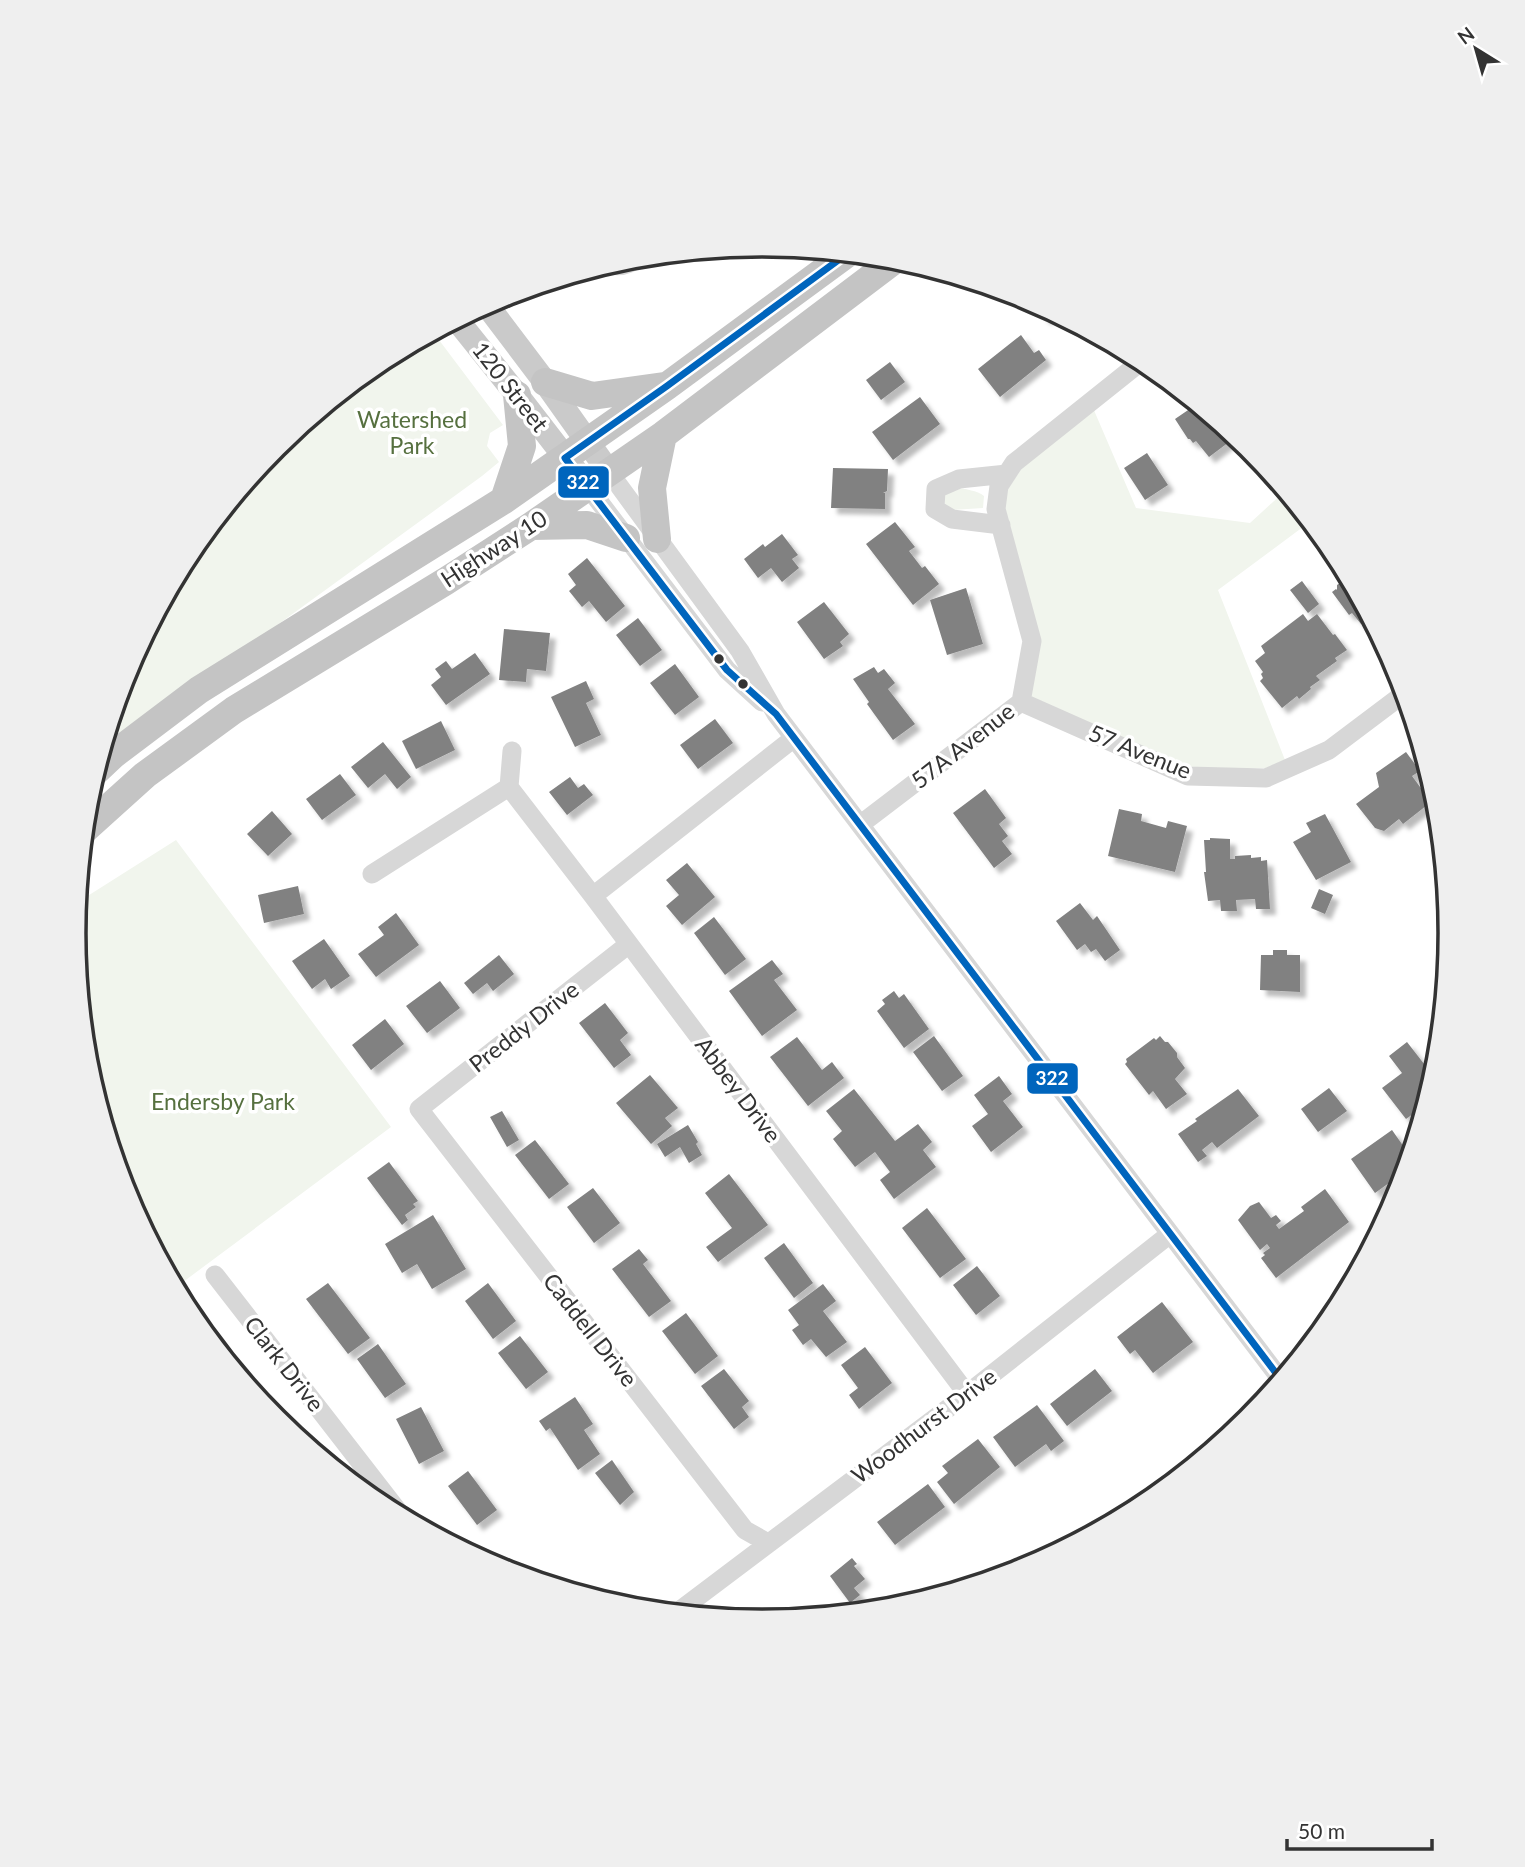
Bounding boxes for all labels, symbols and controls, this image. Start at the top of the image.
north arrow [1441,14,1511,84]
text: N [1453,21,1478,49]
street label: 120 Street [467,336,555,438]
park label: Watershed Park [357,405,467,459]
line badge: 322 [557,465,610,499]
text: 322 [566,470,600,493]
street label: Highway 10 [435,504,552,593]
unlabelled marker [712,652,726,666]
unlabelled marker [736,677,750,691]
street label: 57A Avenue [905,696,1019,794]
street label: 57 Avenue [1085,718,1196,784]
street label: Preddy Drive [463,975,584,1078]
street label: Abbey Drive [690,1031,788,1148]
line badge: 322 [1026,1062,1079,1095]
text: 322 [1035,1066,1069,1089]
park label: Endersby Park [151,1087,295,1115]
street label: Caddell Drive [538,1267,644,1392]
street label: Clark Drive [239,1310,331,1417]
street label: Woodhurst Drive [845,1362,1001,1489]
scale bar [1287,1808,1432,1852]
text: 50 m [1298,1818,1345,1843]

